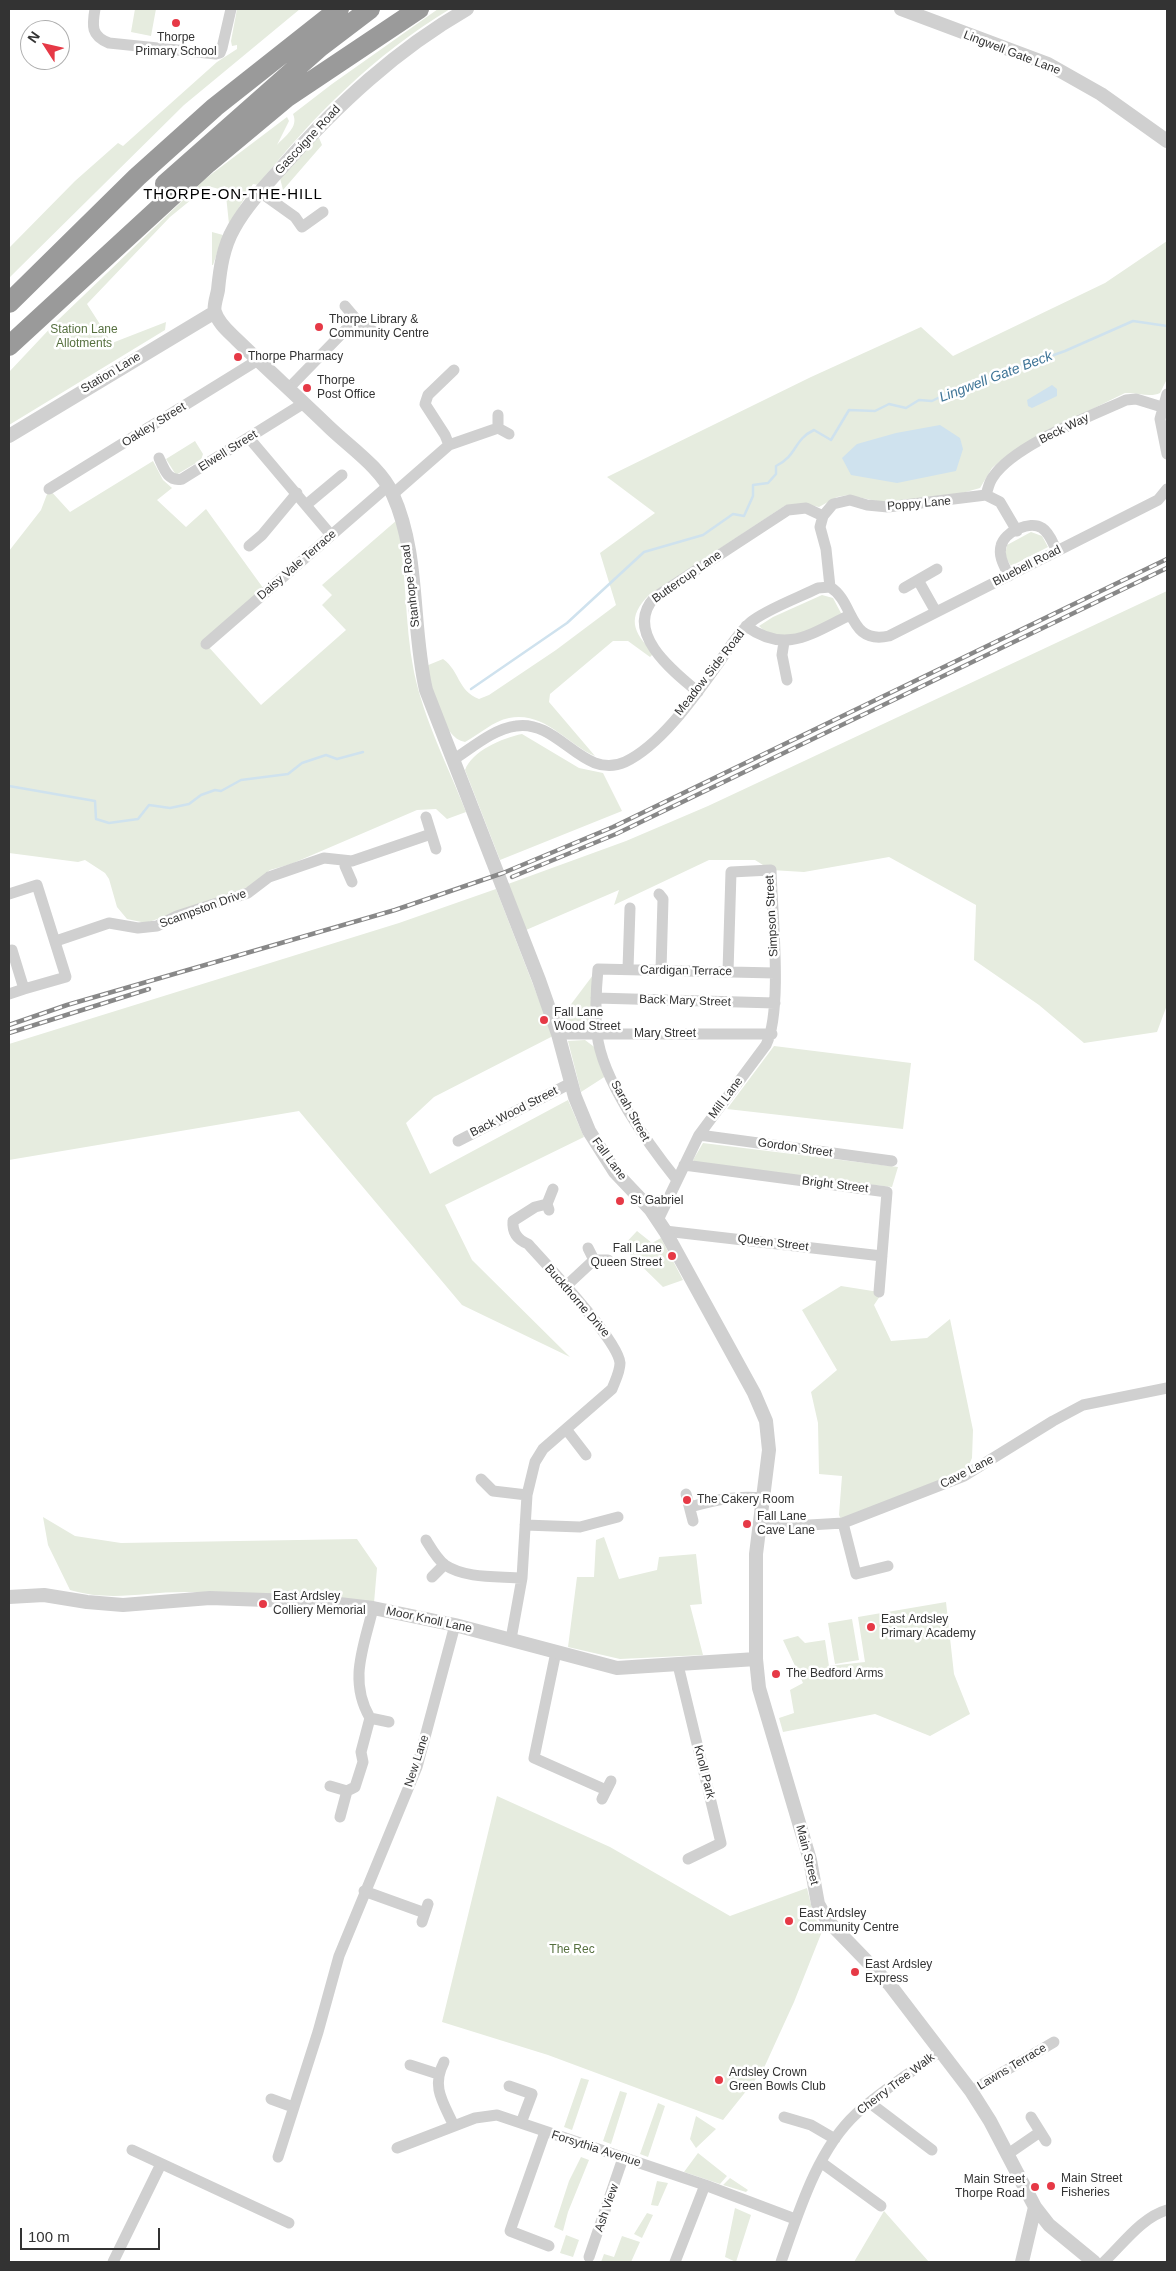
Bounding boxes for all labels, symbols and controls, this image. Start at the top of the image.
marker: Thorpe Primary School [170,17,182,29]
north arrow [20,20,70,70]
text: N [24,28,43,46]
street label: Lingwell Gate Lane [961,28,1063,78]
place label: Thorpe Primary School [135,31,217,59]
street label: Gascoigne Road [272,102,344,178]
district label: THORPE-ON-THE-HILL [141,186,325,204]
place label: Thorpe Library & Community Centre [329,313,429,341]
marker: Thorpe Library & Community Centre [313,321,325,333]
park label: Station Lane Allotments [50,323,118,351]
water label: Lingwell Gate Beck [937,348,1055,406]
street label: Station Lane [78,349,144,397]
place label: Thorpe Pharmacy [248,350,343,364]
marker: Thorpe Pharmacy [232,351,244,363]
place label: Thorpe Post Office [317,374,375,402]
marker: Thorpe Post Office [301,382,313,394]
street label: Oakley Street [119,400,189,450]
street label: Beck Way [1037,411,1091,447]
street label: Elwell Street [196,427,260,475]
street label: Poppy Lane [886,494,952,514]
street label: Daisy Vale Terrace [255,527,339,603]
street label: Bluebell Road [990,543,1064,589]
street label: Stanhope Road [399,544,423,628]
street label: Buttercup Lane [650,548,724,606]
street label: Meadow Side Road [672,627,748,719]
street label: Simpson Street [763,875,781,957]
street label: Scampston Drive [158,887,248,931]
street label: Cardigan Terrace [640,963,732,979]
street label: Back Mary Street [639,992,731,1010]
place label: Fall Lane Wood Street [554,1006,620,1034]
marker: Fall Lane Wood Street [538,1014,550,1026]
street label: Mary Street [634,1027,696,1041]
street label: Mill Lane [706,1074,746,1122]
street label: Sarah Street [607,1078,653,1144]
street label: Back Wood Street [468,1084,560,1140]
street label: Fall Lane [589,1135,629,1183]
street label: Gordon Street [757,1136,833,1160]
street label: Bright Street [801,1174,869,1196]
place label: St Gabriel [630,1194,683,1208]
marker: St Gabriel [614,1195,626,1207]
street label: Queen Street [737,1232,809,1254]
place label: Fall Lane Queen Street [591,1242,662,1270]
marker: Fall Lane Queen Street [666,1250,678,1262]
street label: Buckthorne Drive [541,1262,613,1340]
street label: Cave Lane [938,1452,996,1492]
place label: The Cakery Room [697,1493,794,1507]
marker: The Cakery Room [681,1494,693,1506]
place label: Fall Lane Cave Lane [757,1510,815,1538]
marker: Fall Lane Cave Lane [741,1518,753,1530]
place label: East Ardsley Colliery Memorial [273,1590,366,1618]
marker: East Ardsley Colliery Memorial [257,1598,269,1610]
street label: Moor Knoll Lane [385,1604,473,1636]
place label: East Ardsley Primary Academy [881,1613,976,1641]
marker: East Ardsley Primary Academy [865,1621,877,1633]
place label: The Bedford Arms [786,1667,883,1681]
marker: The Bedford Arms [770,1668,782,1680]
street label: New Lane [402,1733,432,1789]
street label: Knoll Park [690,1744,718,1800]
street label: Main Street [793,1823,821,1887]
place label: East Ardsley Community Centre [799,1907,899,1935]
marker: East Ardsley Community Centre [783,1915,795,1927]
park label: The Rec [549,1943,595,1957]
place label: East Ardsley Express [865,1958,932,1986]
marker: East Ardsley Express [849,1966,861,1978]
street label: Lawns Terrace [975,2041,1049,2093]
street label: Cherry Tree Walk [854,2050,938,2118]
place label: Ardsley Crown Green Bowls Club [729,2066,826,2094]
marker: Ardsley Crown Green Bowls Club [713,2074,725,2086]
street label: Forsythia Avenue [549,2128,643,2170]
place label: Main Street Fisheries [1061,2172,1122,2200]
place label: Main Street Thorpe Road [955,2173,1025,2201]
marker: Main Street Fisheries [1045,2180,1057,2192]
marker: Main Street Thorpe Road [1029,2181,1041,2193]
street label: Ash View [592,2182,622,2234]
scale bar [22,2218,162,2250]
text: 100 m [28,2228,70,2245]

